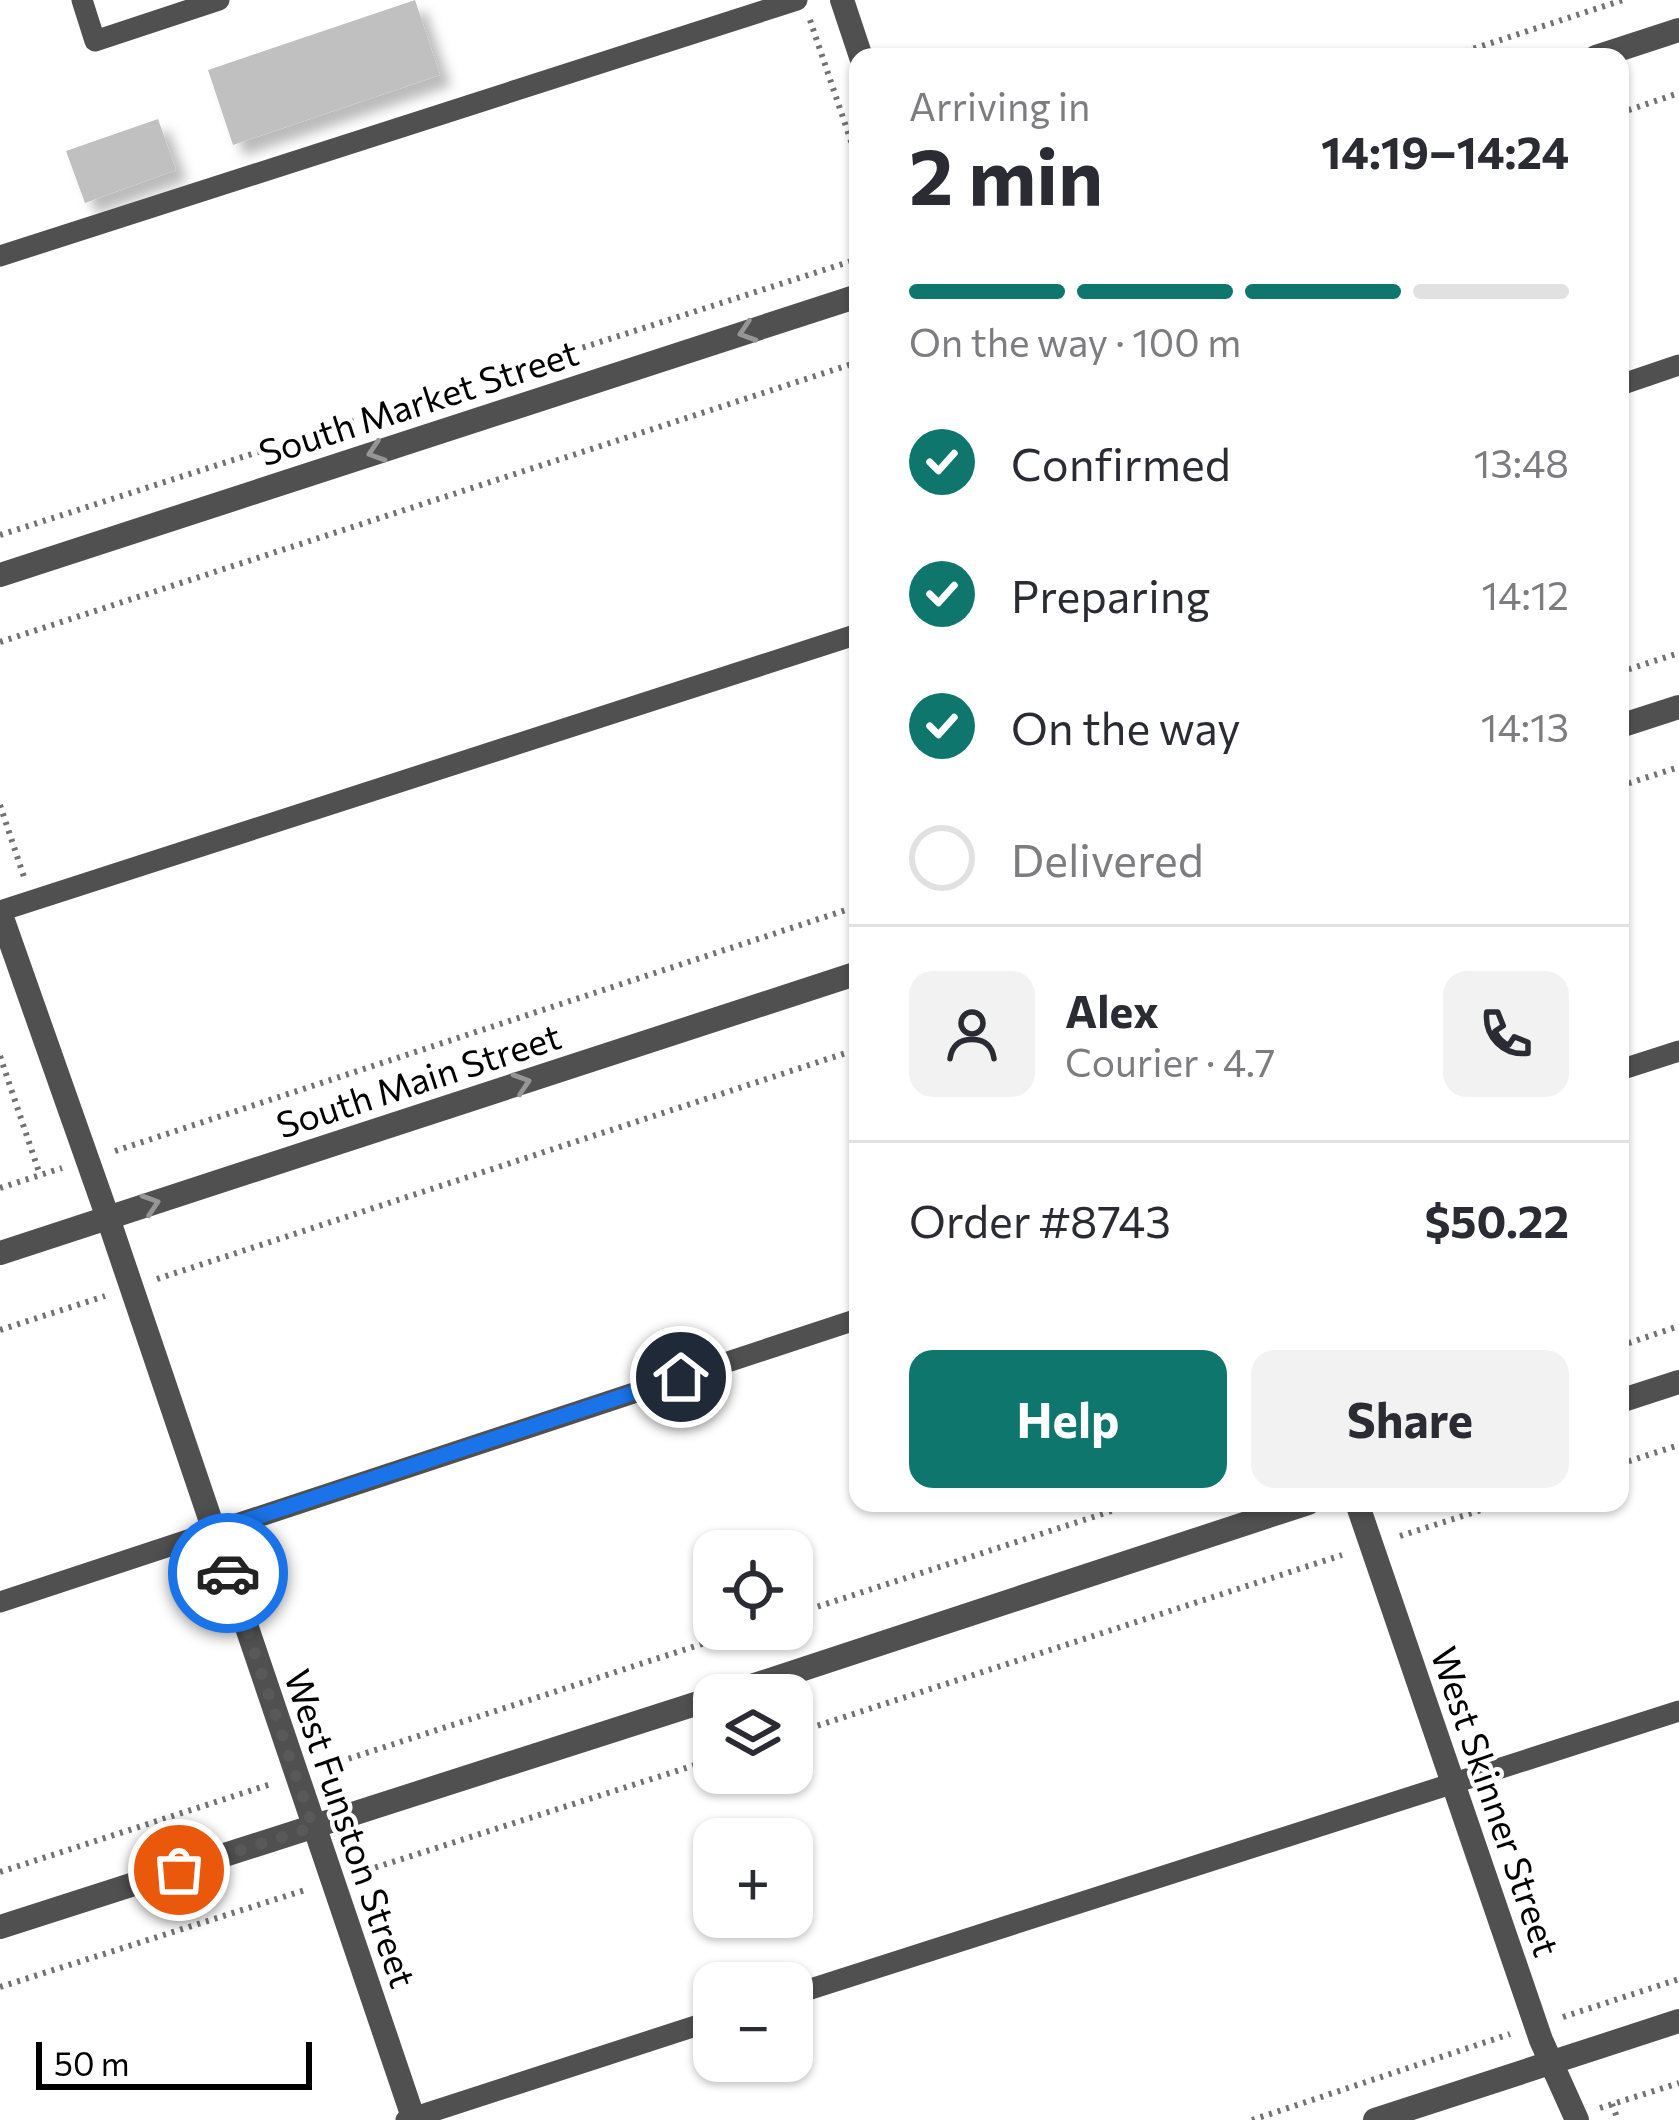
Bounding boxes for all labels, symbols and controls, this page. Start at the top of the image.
text: Arriving in [909,81,1090,129]
text: 14:19–14:24 [1321,123,1569,178]
text: 2 min [909,126,1103,221]
text: On the way · 100 m [909,317,1241,365]
one-way arrow [737,318,758,343]
street label: South Market Street [253,329,583,473]
icon: check [909,429,975,495]
text: Confirmed [1011,435,1231,490]
one-way arrow [366,438,387,463]
text: 13:48 [1474,438,1569,486]
icon: check [909,561,975,627]
text: Preparing [1011,567,1210,622]
text: 14:12 [1481,570,1569,618]
icon: check [909,693,975,759]
text: On the way [1011,699,1241,754]
text: 14:13 [1481,702,1569,750]
text: Delivered [1011,831,1204,886]
button: person [909,971,1035,1097]
button: phone [1443,971,1569,1097]
text: Alex [1065,982,1159,1037]
street label: South Main Street [270,1012,566,1146]
text: Courier · 4.7 [1065,1037,1275,1085]
one-way arrow [511,1072,532,1097]
text: Order #8743 [909,1192,1171,1247]
text: $50.22 [1425,1192,1569,1247]
one-way arrow [140,1193,161,1218]
pin [630,1326,732,1428]
icon: home [648,1344,714,1410]
button: Help [909,1350,1227,1488]
button: Share [1251,1350,1569,1488]
courier [168,1513,288,1633]
map controls [693,1530,813,2082]
button: locate [693,1530,813,1650]
icon: car [195,1540,261,1606]
street label: West Skinner Street [1423,1641,1571,1961]
street label: West Funston Street [277,1663,427,1993]
button: layers [693,1674,813,1794]
button: + [693,1818,813,1938]
pin [128,1819,230,1921]
icon: bag [146,1837,212,1903]
button: − [693,1962,813,2082]
scale bar [36,2036,312,2089]
text: 50 m [54,2042,130,2083]

